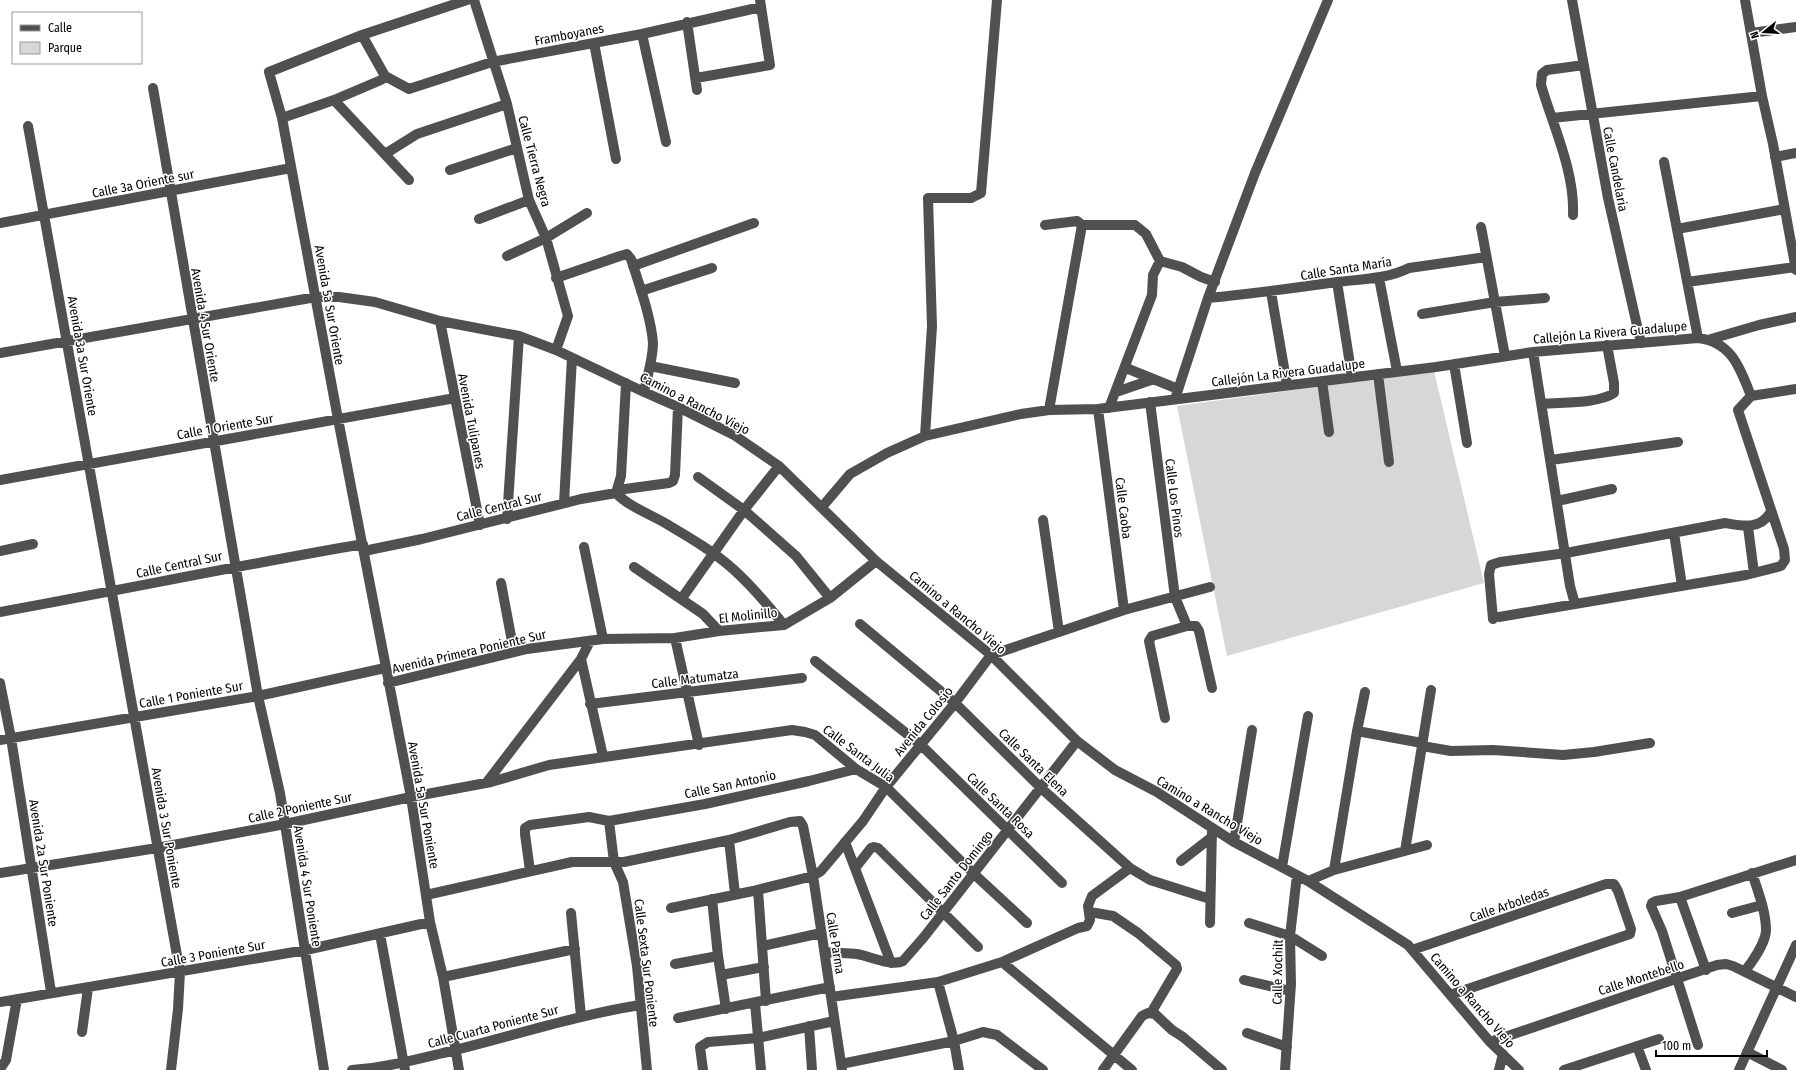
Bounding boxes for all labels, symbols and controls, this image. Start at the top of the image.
legend [12,12,142,64]
north arrow [1744,12,1784,52]
street label: Framboyanes [533,20,605,49]
text: Calle [48,21,72,35]
text: N [1748,30,1762,40]
text: Parque [48,41,82,55]
street label: Calle Tierra Negra [515,114,554,208]
street label: Calle Candelaria [1600,125,1631,213]
street label: Calle 3a Oriente sur [91,166,196,201]
street label: Avenida 5a Sur Oriente [312,244,347,366]
street label: Calle Santa María [1299,254,1393,283]
street label: Avenida 4 Sur Oriente [188,267,223,383]
street label: Avenida 3a Sur Oriente [65,295,100,417]
street label: Callejón La Rivera Guadalupe [1532,318,1688,347]
street label: Callejón La Rivera Guadalupe [1210,356,1366,389]
street label: Camino a Rancho Viejo [637,369,752,438]
street label: Avenida Tulipanes [455,372,488,470]
street label: Calle 1 Oriente Sur [176,411,275,442]
street label: Calle Los Pinos [1162,458,1187,539]
street label: Calle Caoba [1112,476,1135,540]
street label: Calle Central Sur [455,489,544,524]
street label: Calle Central Sur [135,548,224,581]
street label: Camino a Rancho Viejo [906,568,1009,657]
street label: El Molinillo [718,605,778,626]
street label: Avenida Primera Poniente Sur [391,626,548,677]
street label: Calle Matumatza [651,666,739,691]
street label: Calle 1 Poniente Sur [138,678,245,711]
street label: Avenida Colosio [891,684,956,759]
street label: Calle Santa Julia [820,722,897,785]
street label: Calle Santa Elena [996,725,1072,799]
street label: Avenida 5a Sur Poniente [405,740,442,870]
street label: Avenida 3 Sur Poniente [148,767,185,890]
street label: Calle San Antonio [683,767,777,802]
street label: Calle Santa Rosa [964,769,1037,841]
street label: Camino a Rancho Viejo [1154,773,1266,848]
street label: Calle 2 Poniente Sur [247,789,354,826]
street label: Avenida 2a Sur Poniente [26,798,61,928]
street label: Avenida 4 Sur Poniente [290,824,325,948]
street label: Calle Santo Domingo [917,827,996,923]
street label: Calle Arboledas [1468,884,1551,925]
street label: Calle Sexta Sur Poniente [631,898,662,1028]
street label: Calle Parma [823,911,848,975]
street label: Calle 3 Poniente Sur [160,937,267,970]
street label: Calle Xochilt [1269,938,1286,1005]
street label: Camino a Rancho Viejo [1427,950,1518,1051]
street label: Calle Montebello [1596,956,1686,998]
street label: Calle Cuarta Poniente Sur [426,1002,561,1051]
scale bar [1656,1032,1767,1058]
text: 100 m [1662,1039,1691,1053]

